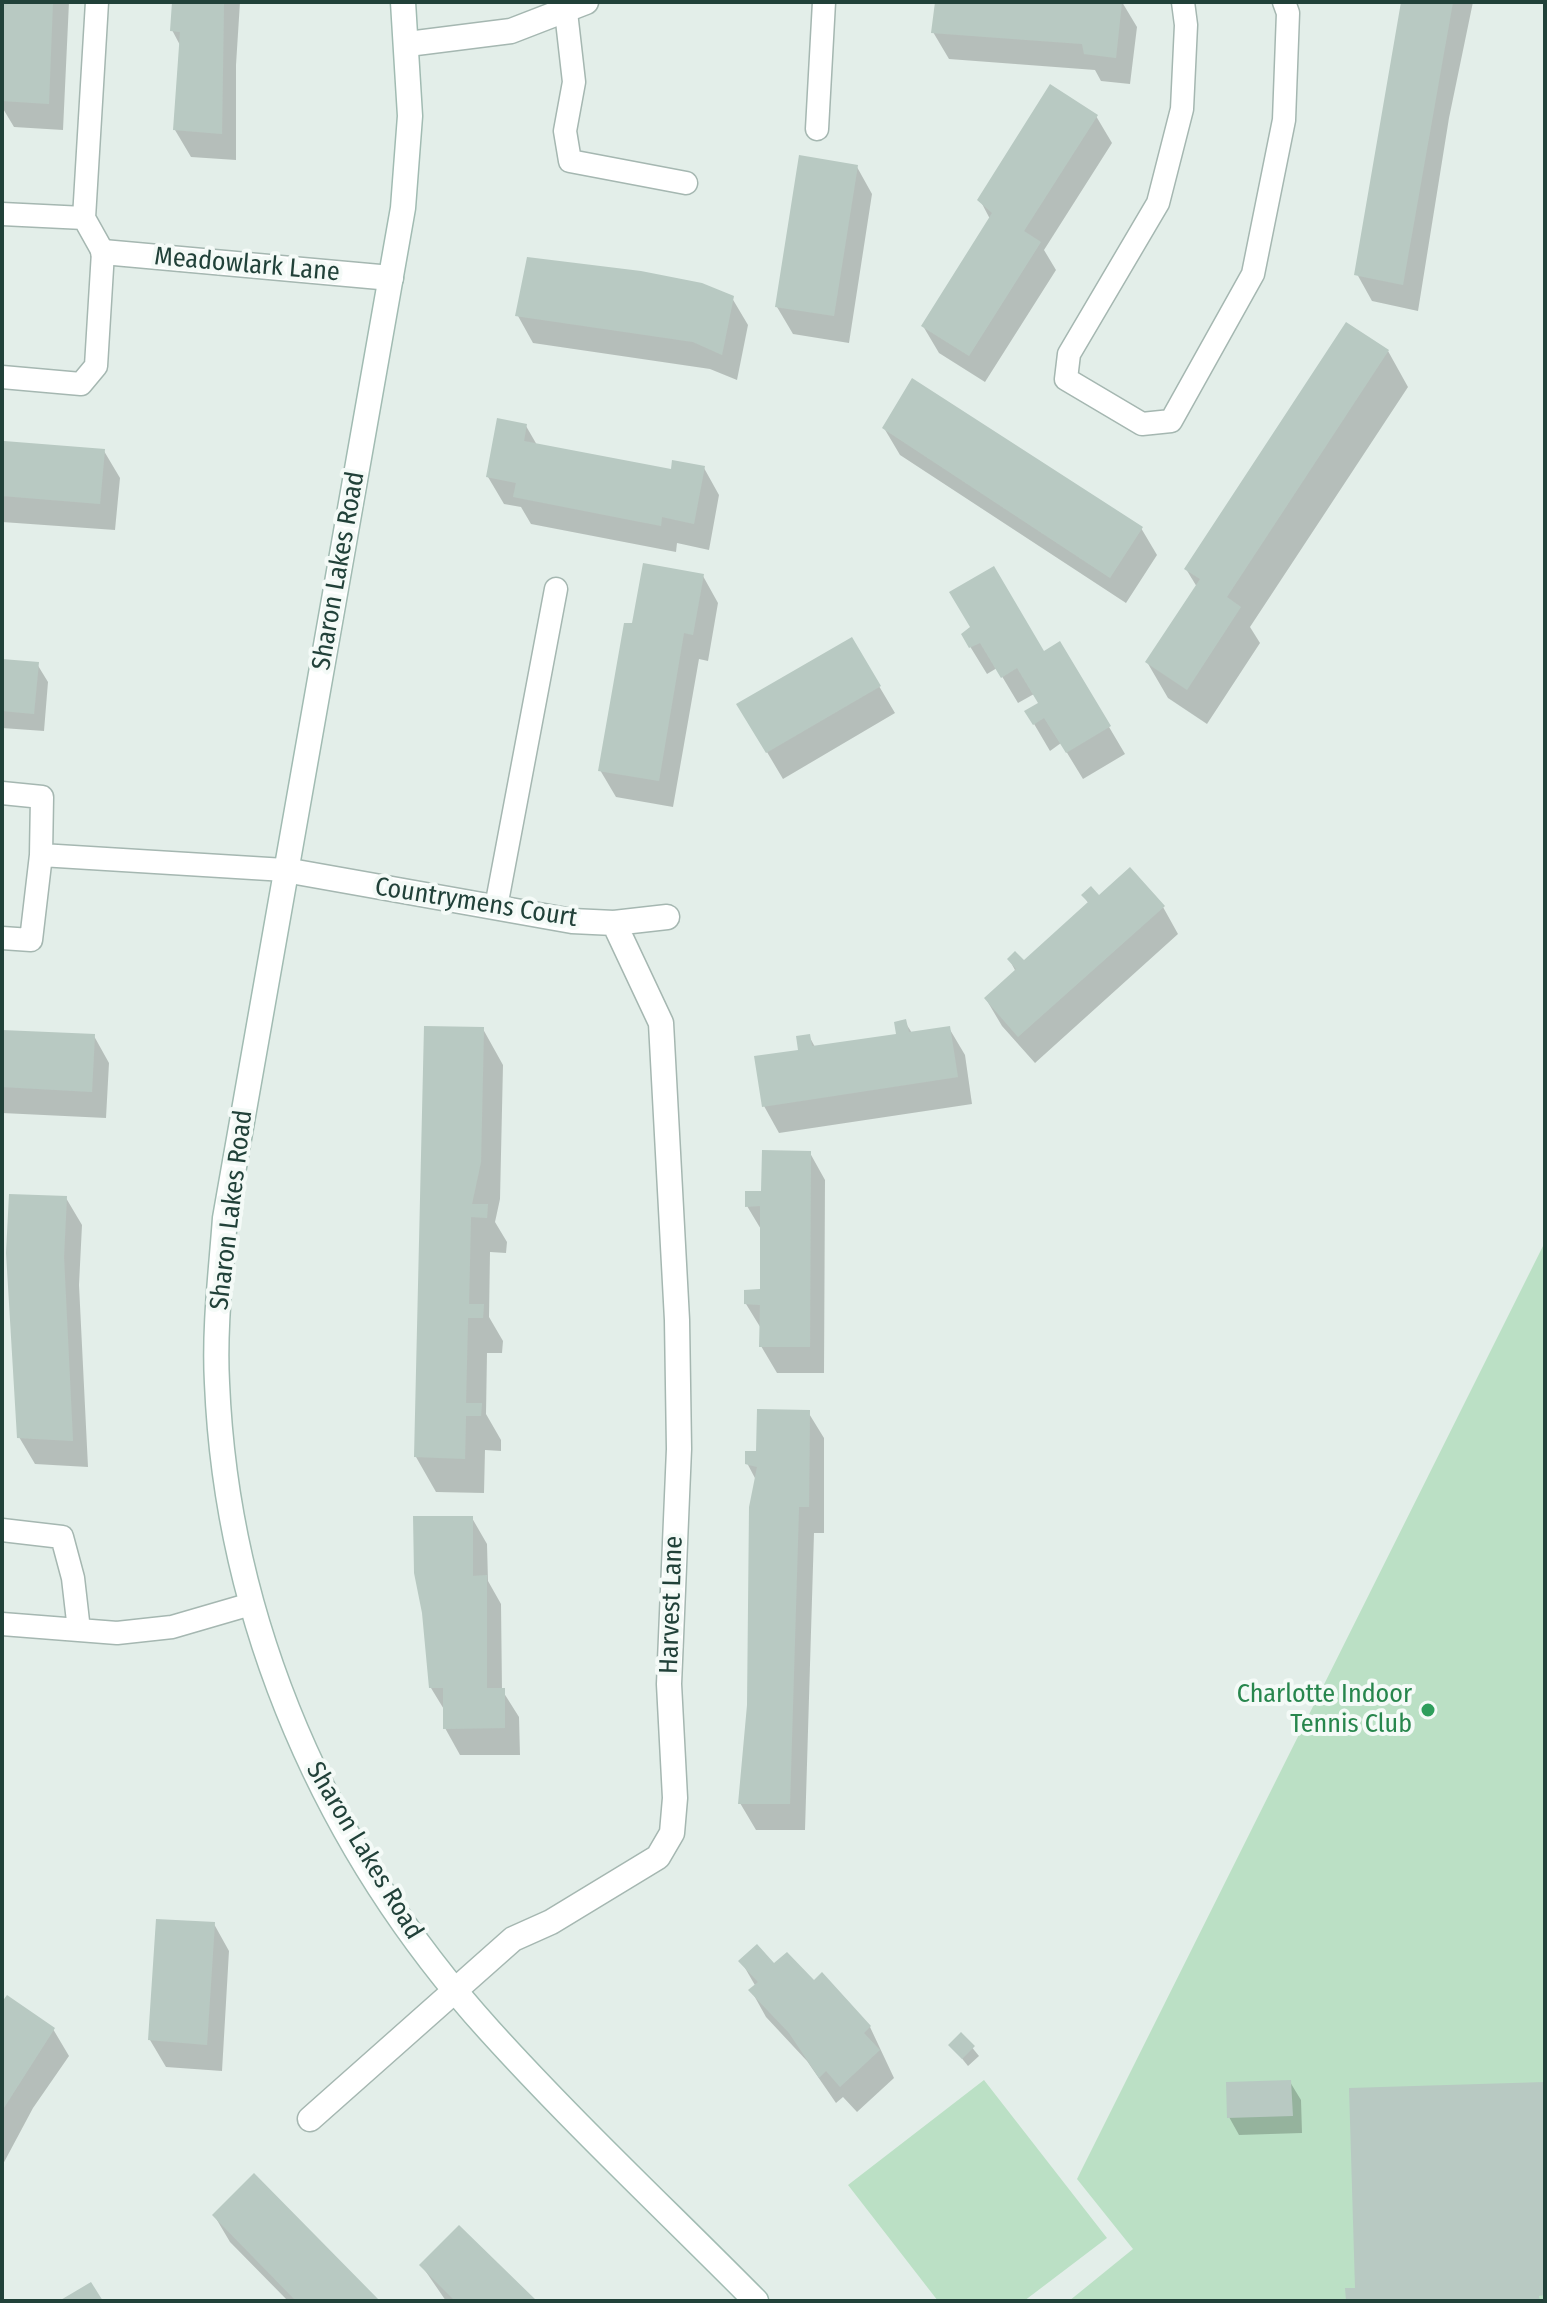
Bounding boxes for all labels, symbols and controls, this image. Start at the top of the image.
street label: Meadowlark Lane [153,241,341,289]
street label: Sharon Lakes Road [306,469,372,673]
street label: Countrymens Court [373,872,579,934]
street label: Sharon Lakes Road [204,1108,260,1312]
street label: Harvest Lane [654,1535,690,1675]
place label: Charlotte Indoor Tennis Club [1237,1679,1412,1740]
marker: Charlotte Indoor Tennis Club [1419,1701,1437,1719]
street label: Sharon Lakes Road [299,1757,429,1945]

